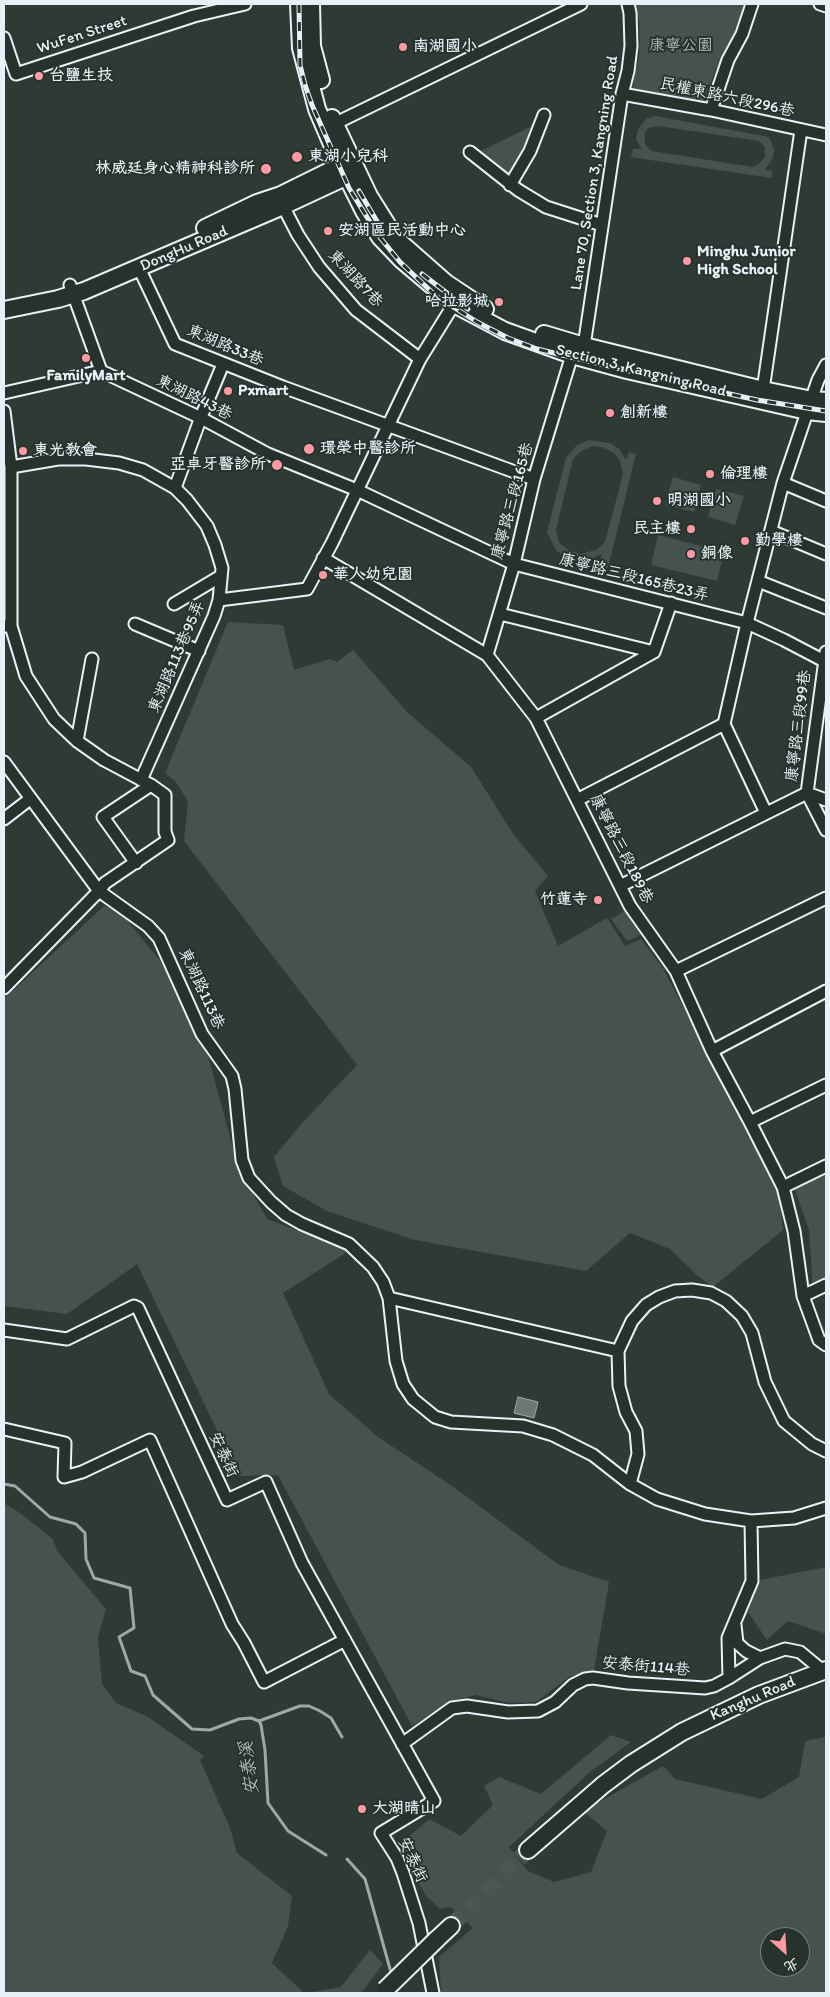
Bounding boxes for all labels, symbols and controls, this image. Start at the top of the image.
street label: WuFen Street [35,11,129,59]
park label: 康寧公園 [649,36,713,56]
place label: 南湖國小 [413,37,477,57]
marker: 南湖國小 [397,41,409,53]
street label: Lane 70, Section 3, Kangning Road [567,54,623,292]
place label: 台鹽生技 [49,66,113,86]
marker: 台鹽生技 [33,70,45,82]
street label: 民權東路六段296巷 [658,74,796,122]
place label: 東湖小兒科 [308,147,388,167]
marker: 東湖小兒科 [290,150,304,164]
place label: 林威廷身心精神科診所 [95,159,255,179]
marker: 林威廷身心精神科診所 [259,162,273,176]
place label: 安湖區民活動中心 [338,221,466,241]
street label: DongHu Road [137,222,231,276]
marker: 安湖區民活動中心 [322,225,334,237]
place label: Minghu Junior High School [697,242,796,280]
street label: 東湖路7巷 [323,246,387,312]
marker: Minghu Junior High School [681,255,693,267]
place label: 哈拉影城 [425,292,489,312]
marker: 哈拉影城 [493,296,505,308]
street label: 東湖路33巷 [184,321,266,371]
street label: Section 3, Kangning Road [554,340,728,402]
marker: FamilyMart [80,352,92,364]
place label: FamilyMart [46,366,126,386]
street label: 東湖路43巷 [153,371,235,425]
place label: Pxmart [238,381,289,401]
marker: Pxmart [222,385,234,397]
place label: 創新樓 [620,403,668,423]
marker: 創新樓 [604,407,616,419]
place label: 璟榮中醫診所 [320,439,416,459]
street label: 康寧路三段165巷 [488,440,538,562]
place label: 東光教會 [33,441,97,461]
marker: 璟榮中醫診所 [302,442,316,456]
marker: 東光教會 [17,445,29,457]
place label: 亞卓牙醫診所 [170,455,266,475]
marker: 亞卓牙醫診所 [270,458,284,472]
place label: 倫理樓 [720,464,768,484]
marker: 倫理樓 [704,468,716,480]
place label: 明湖國小 [667,491,731,511]
marker: 明湖國小 [651,495,663,507]
place label: 民主樓 [633,519,681,539]
marker: 民主樓 [685,523,697,535]
place label: 勤學樓 [755,531,803,551]
marker: 勤學樓 [739,535,751,547]
place label: 銅像 [701,544,733,564]
marker: 銅像 [685,548,697,560]
street label: 康寧路三段165巷23弄 [557,550,711,606]
place label: 華人幼兒園 [333,565,413,585]
marker: 華人幼兒園 [317,569,329,581]
street label: 東湖路113巷95弄 [145,598,209,716]
street label: 康寧路三段99巷 [783,669,815,783]
street label: 康寧路三段189巷 [585,791,657,907]
place label: 竹蓮寺 [540,890,588,910]
marker: 竹蓮寺 [592,894,604,906]
street label: 東湖路113巷 [174,945,228,1033]
street label: 安泰街 [204,1429,242,1481]
street label: 安泰街114巷 [601,1654,691,1680]
street label: Kanghu Road [707,1672,799,1726]
water label: 安泰溪 [236,1740,264,1796]
place label: 大湖晴山 [372,1799,436,1819]
marker: 大湖晴山 [356,1803,368,1815]
street label: 安泰街 [393,1834,431,1886]
north arrow [760,1927,810,1977]
text: 北 [781,1954,801,1976]

